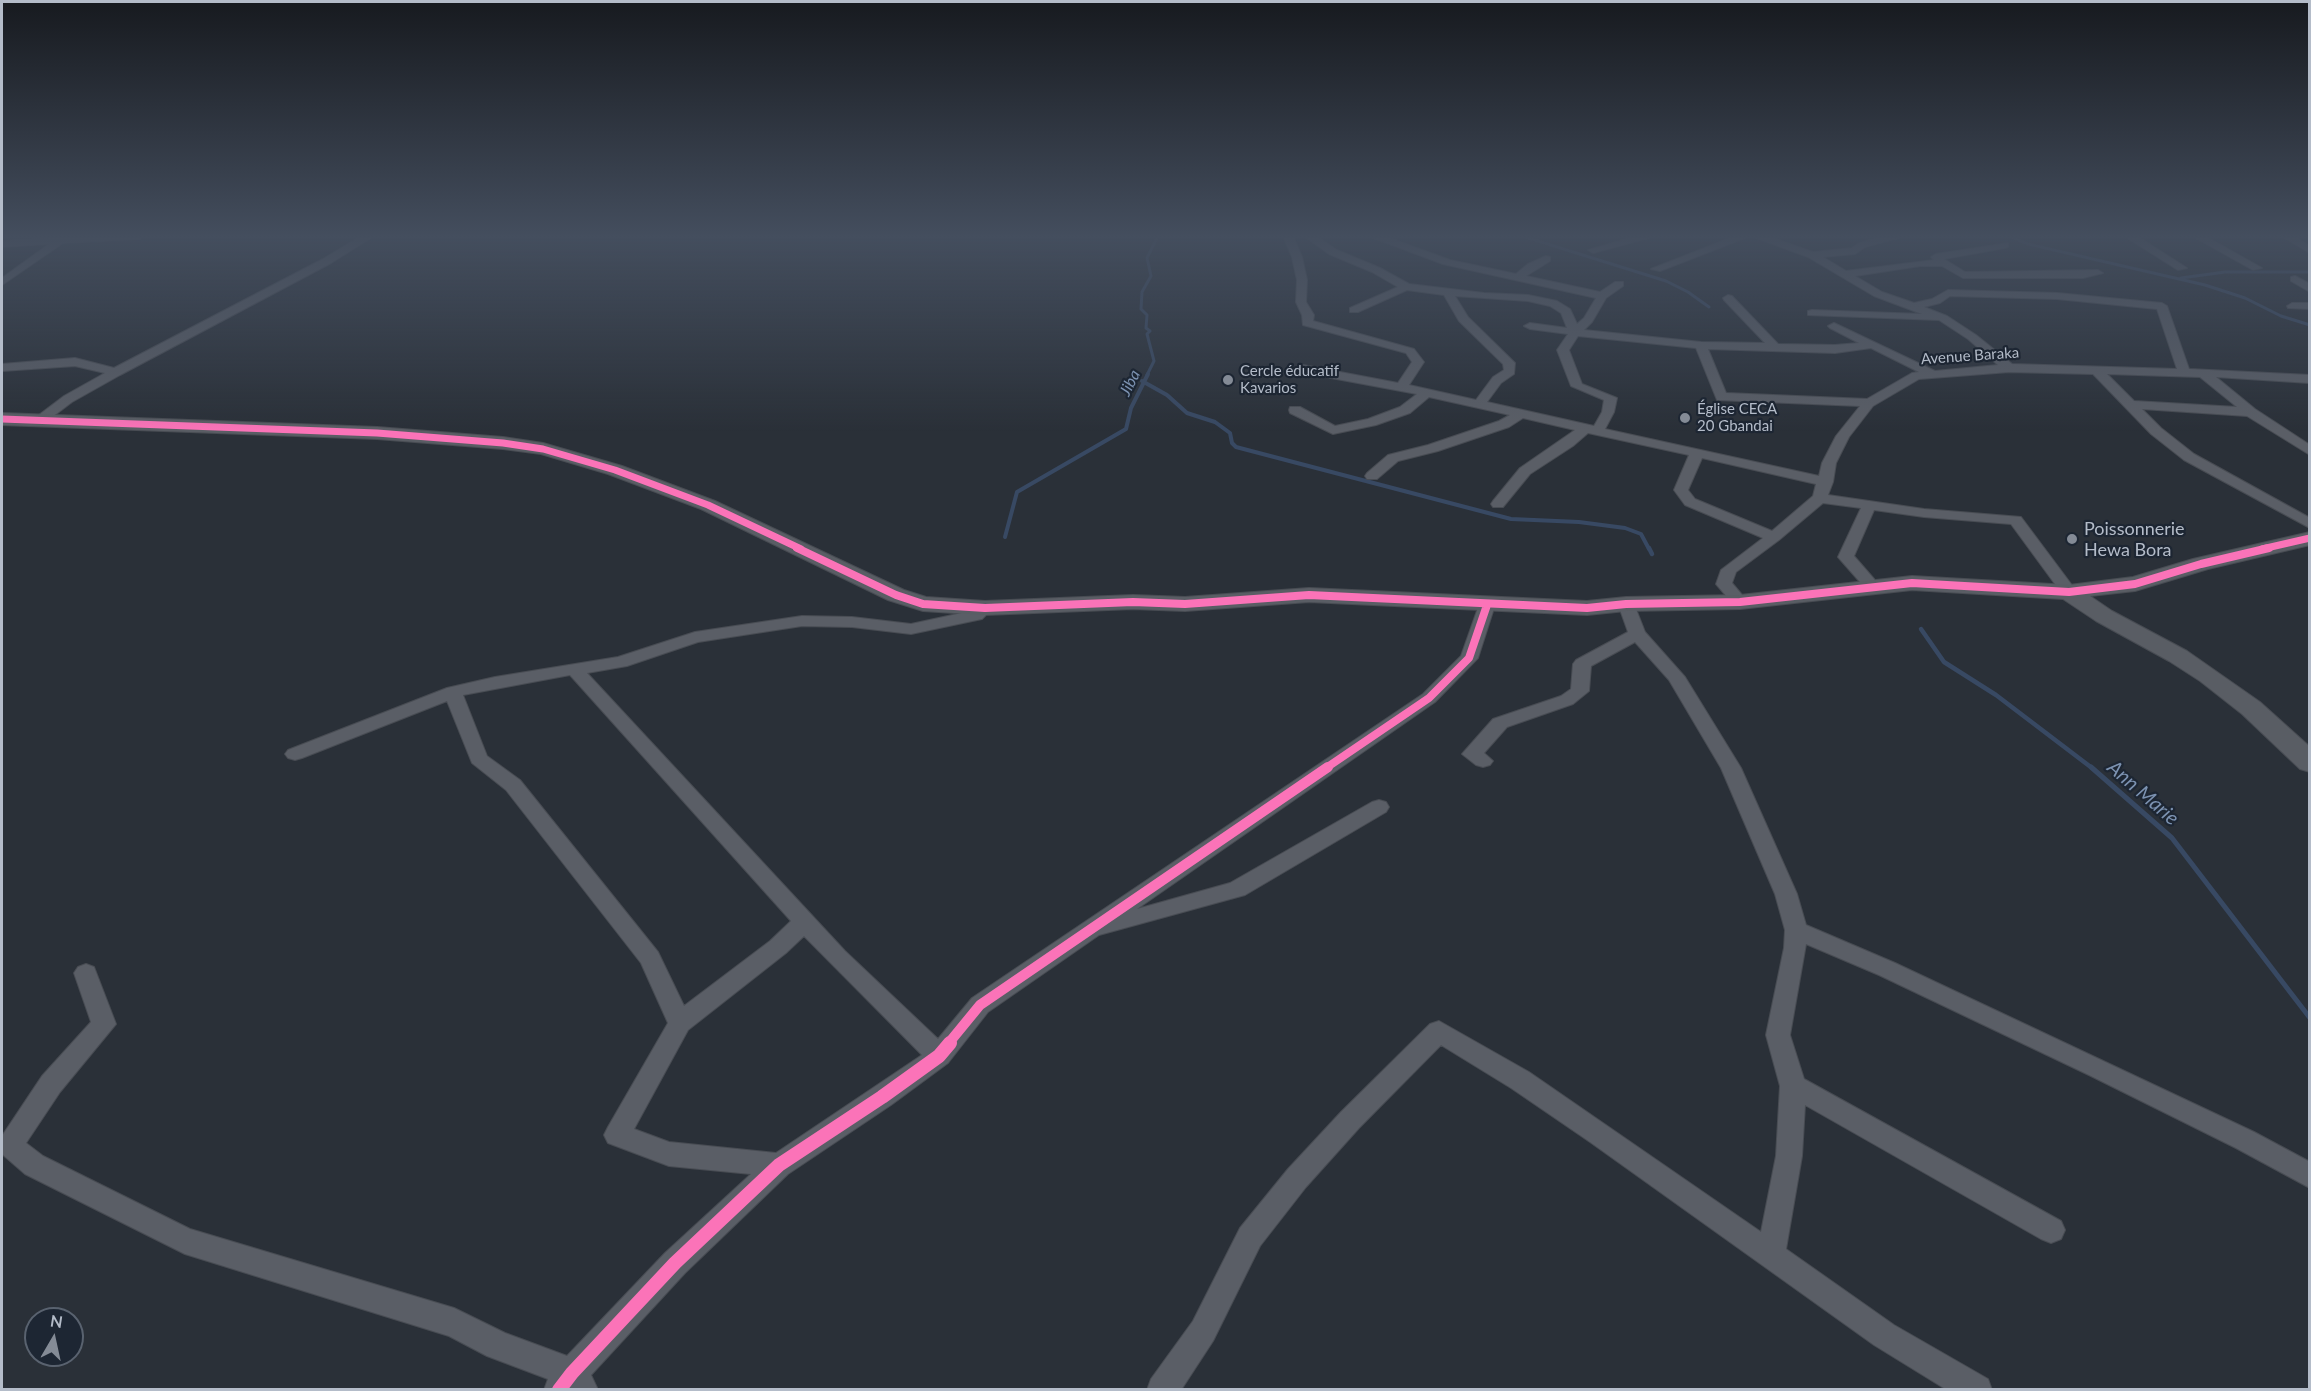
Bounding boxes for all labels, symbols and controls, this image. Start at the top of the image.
street label: Avenue Baraka [1920,344,2020,368]
place label: Cercle éducatif Kavarios [1240,362,1339,397]
water label: Jiba [1116,367,1144,399]
marker: Cercle éducatif Kavarios [1221,373,1235,387]
place label: Église CECA 20 Gbandai [1697,400,1777,435]
marker: Église CECA 20 Gbandai [1678,411,1692,425]
place label: Poissonnerie Hewa Bora [2084,518,2185,560]
marker: Poissonnerie Hewa Bora [2065,532,2079,546]
water label: Ann Marie [2102,756,2184,830]
north arrow [24,1307,84,1367]
text: N [49,1310,64,1331]

